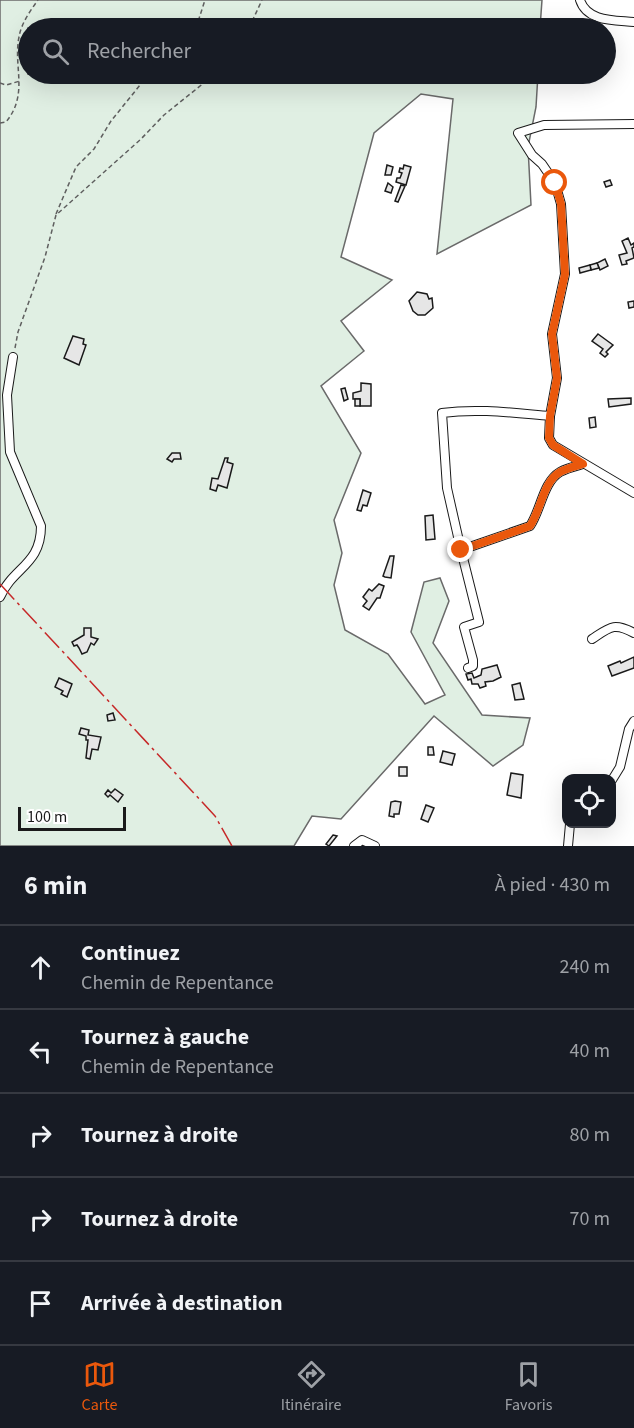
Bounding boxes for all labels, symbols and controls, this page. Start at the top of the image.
search box [18,18,616,84]
icon: search [39,35,72,68]
text: Rechercher [87,35,191,67]
route start [541,169,567,195]
route end [447,536,473,562]
map controls [562,774,616,828]
button: locate [562,774,616,828]
scale bar [18,804,126,832]
text: 100 m [27,806,67,828]
text: 6 min [24,867,87,904]
text: À pied · 430 m [495,871,610,899]
text: Continuez [81,937,180,969]
icon: ahead [24,951,57,984]
text: 240 m [560,953,610,981]
text: Chemin de Repentance [81,969,274,997]
text: Tournez à gauche [81,1021,249,1053]
icon: left [24,1035,57,1068]
text: 40 m [570,1037,610,1065]
text: Chemin de Repentance [81,1053,274,1081]
icon: right [24,1119,57,1152]
text: Tournez à droite [81,1119,238,1151]
text: 80 m [570,1121,610,1149]
icon: right [24,1203,57,1236]
text: Tournez à droite [81,1203,238,1235]
text: 70 m [570,1205,610,1233]
icon: arrive [24,1287,57,1320]
text: Arrivée à destination [81,1287,283,1319]
tab: Carte [82,1358,117,1416]
tab: Itinéraire [281,1358,341,1416]
tab: Favoris [505,1358,552,1416]

